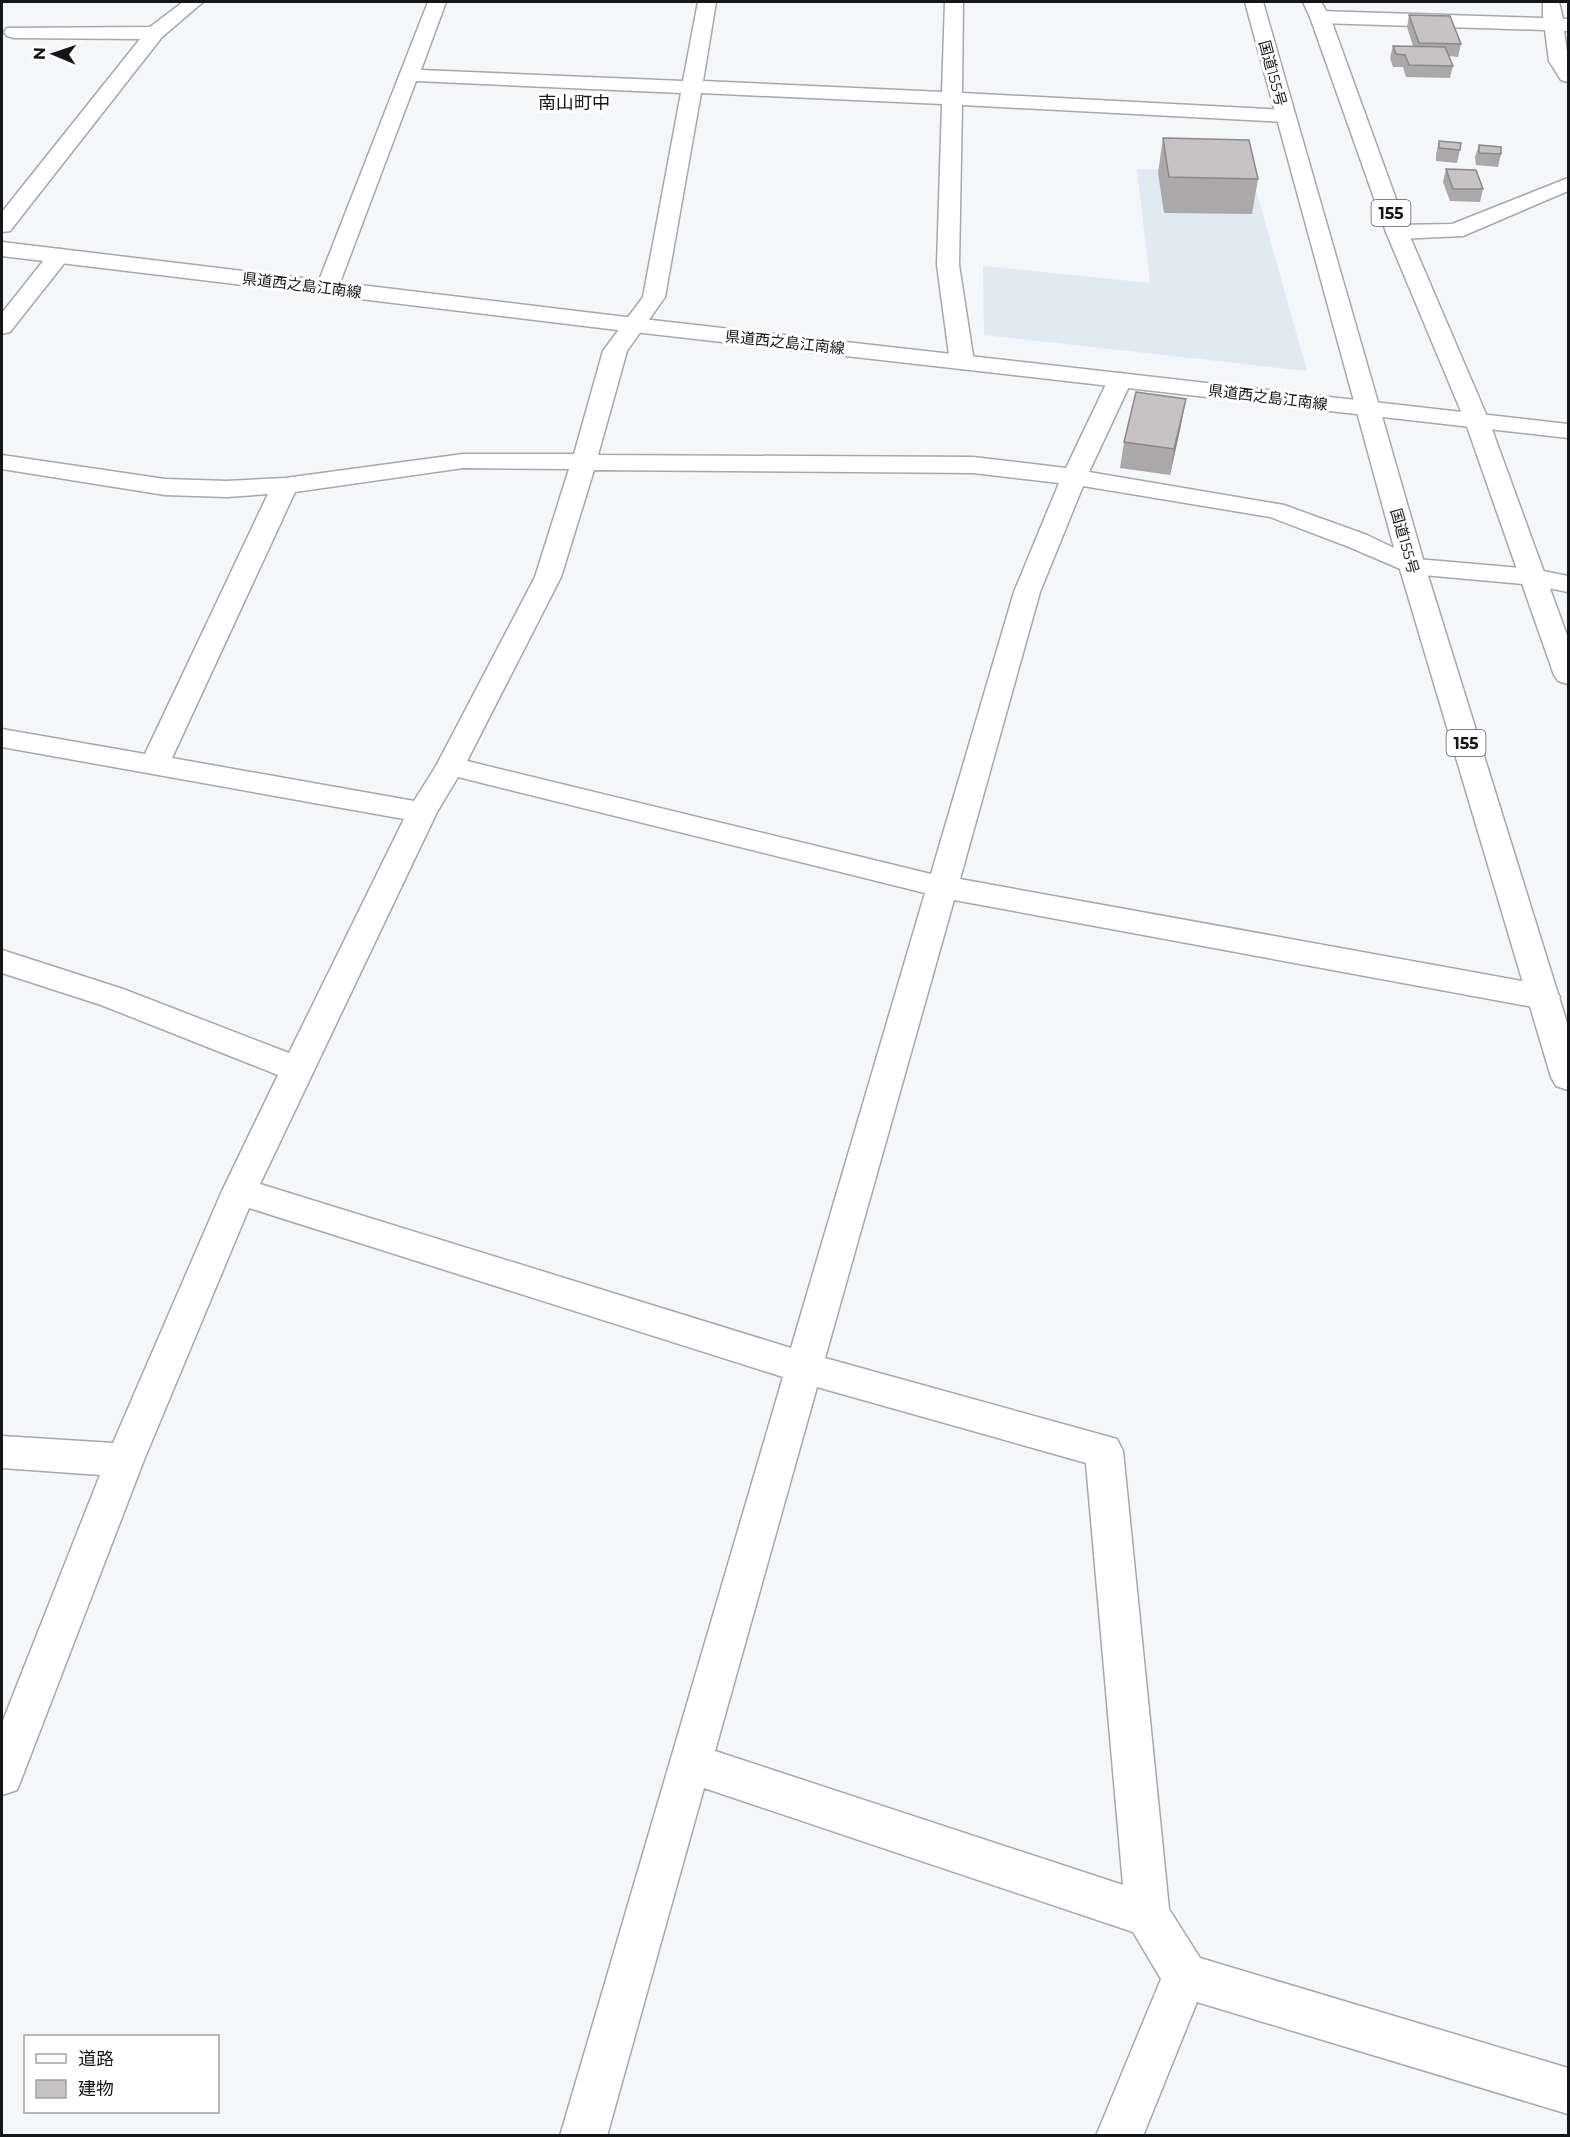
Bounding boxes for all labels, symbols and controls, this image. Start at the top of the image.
north arrow [24,24,84,84]
street label: 国道155号 [1255,38,1291,108]
text: N [30,47,49,60]
district label: 南山町中 [538,92,610,114]
road number: 155 [1372,200,1410,226]
street label: 県道西之島江南線 [241,268,363,302]
street label: 県道西之島江南線 [724,326,846,358]
street label: 県道西之島江南線 [1207,380,1329,414]
street label: 国道155号 [1387,506,1423,576]
road number: 155 [1446,730,1486,756]
legend [24,2035,219,2113]
text: 道路 [78,2048,114,2070]
text: 建物 [78,2078,114,2100]

